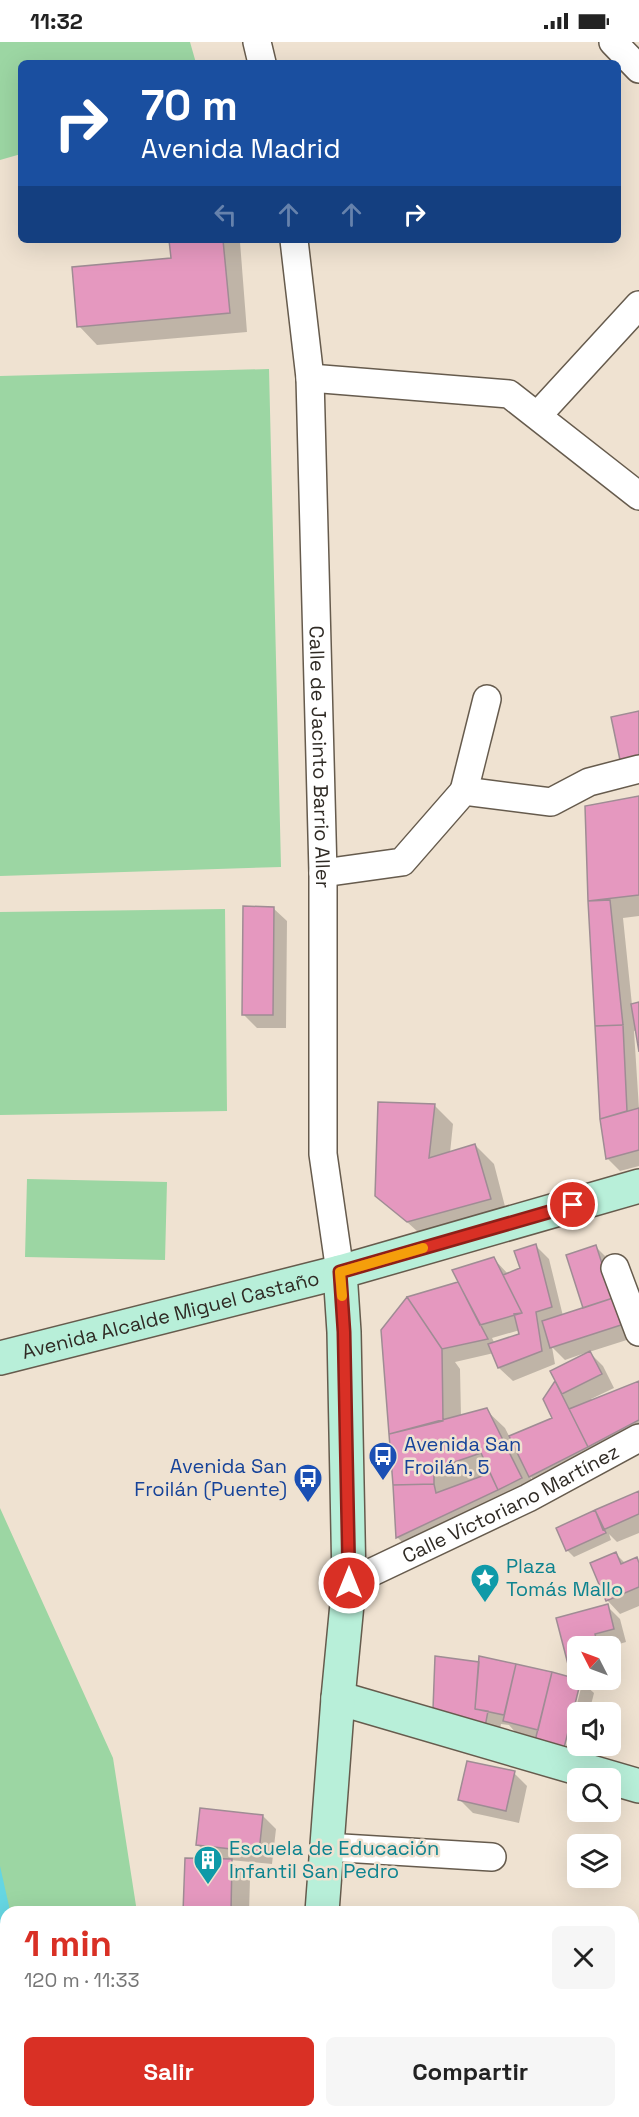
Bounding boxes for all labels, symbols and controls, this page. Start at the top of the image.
text: 11:32 [30,7,83,35]
text: 70 m [141,79,238,132]
icon: right [42,84,120,162]
text: Avenida Madrid [141,131,341,166]
icon: left [209,198,242,231]
icon: ahead [272,198,305,231]
icon: ahead [335,198,368,231]
icon: right [398,198,431,231]
street label: Calle de Jacinto Barrio Aller [304,625,336,888]
pin [547,1179,598,1230]
icon: arrive [556,1188,589,1221]
street label: Avenida Alcalde Miguel Castaño [19,1265,322,1365]
place label: Avenida San Froilán, 5 [404,1431,521,1480]
street label: Calle Victoriano Martínez [398,1438,623,1569]
bus stop icon: Avenida San Froilán, 5 [367,1440,399,1482]
place label: Avenida San Froilán (Puente) [134,1453,287,1502]
bus stop icon: Avenida San Froilán (Puente) [292,1462,324,1504]
position arrow [317,1551,381,1615]
place label: Plaza Tomás Mallo [506,1553,623,1602]
place icon: Plaza Tomás Mallo [469,1562,501,1604]
north arrow [567,1636,621,1690]
map controls [567,1636,621,1888]
button: sound [567,1702,621,1756]
button: search [567,1768,621,1822]
button: layers [567,1834,621,1888]
place label: Escuela de Educación Infantil San Pedro [229,1835,439,1884]
building icon: Escuela de Educación Infantil San Pedro [192,1844,224,1886]
text: 1 min [24,1921,112,1967]
button: close [552,1926,615,1989]
text: 120 m · 11:33 [24,1967,140,1993]
button: Salir [24,2037,314,2106]
button: Compartir [326,2037,615,2106]

